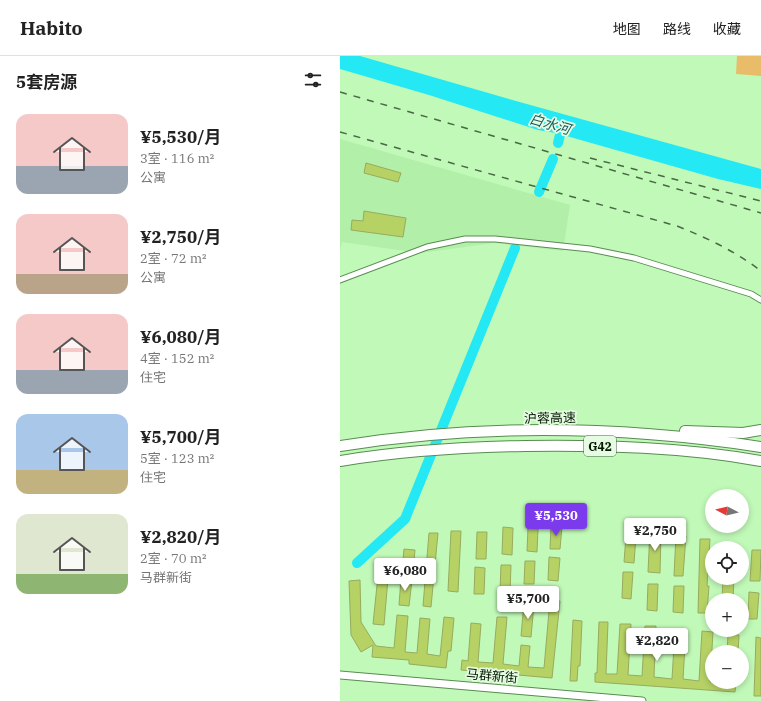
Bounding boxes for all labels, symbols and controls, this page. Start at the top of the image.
text: Habito [20,16,83,40]
text: 地图 [613,20,641,38]
text: 路线 [663,20,691,38]
text: 收藏 [713,20,741,38]
icon: filters [302,69,324,91]
text: 5套房源 [16,71,77,93]
water label: 白水河 [527,110,576,139]
text: ¥5,530/月 [140,126,221,148]
icon: home [48,130,96,178]
text: 3室 · 116 m² [140,150,214,167]
text: 公寓 [140,169,166,186]
text: ¥2,750/月 [140,226,221,248]
icon: home [48,230,96,278]
text: 2室 · 72 m² [140,250,207,267]
text: 公寓 [140,269,166,286]
text: ¥6,080/月 [140,326,221,348]
icon: home [48,330,96,378]
text: 4室 · 152 m² [140,350,214,367]
text: 住宅 [140,369,166,386]
street label: 沪蓉高速 [524,409,576,427]
text: ¥5,700/月 [140,426,221,448]
icon: home [48,430,96,478]
road number: G42 [584,436,616,456]
text: 5室 · 123 m² [140,450,214,467]
text: 住宅 [140,469,166,486]
north arrow [705,489,749,533]
map controls [705,489,749,689]
pin: ¥5,530 [523,503,589,537]
text: ¥5,530 [534,507,578,524]
pin: ¥2,750 [622,518,688,552]
text: ¥2,750 [633,522,677,539]
text: ¥2,820/月 [140,526,221,548]
icon: home [48,530,96,578]
button: locate [705,541,749,585]
text: 2室 · 70 m² [140,550,207,567]
pin: ¥6,080 [372,558,438,592]
text: ¥6,080 [383,562,427,579]
text: 马群新街 [140,569,192,586]
pin: ¥5,700 [495,586,561,620]
text: ¥5,700 [506,590,550,607]
button: + [705,593,749,637]
pin: ¥2,820 [624,628,690,662]
text: ¥2,820 [635,632,679,649]
button: − [705,645,749,689]
street label: 马群新街 [465,665,519,687]

